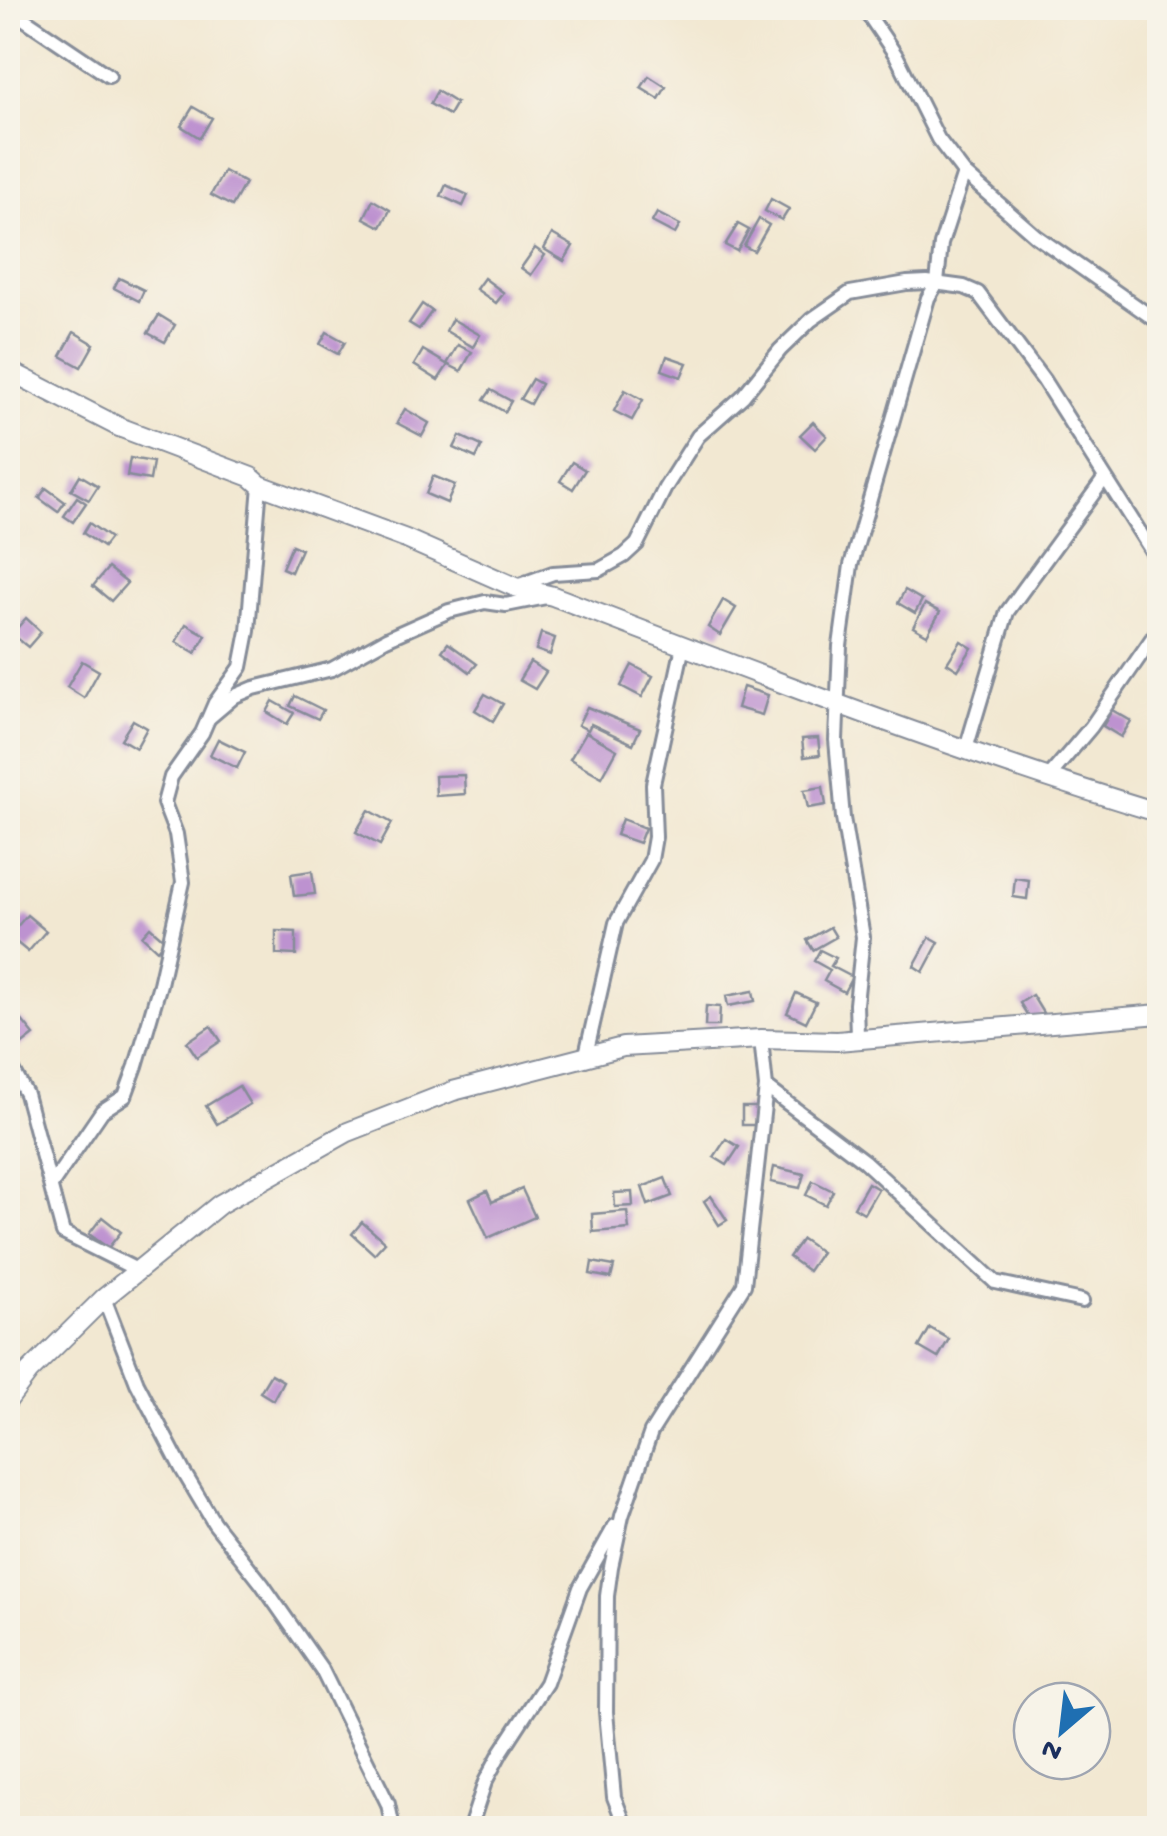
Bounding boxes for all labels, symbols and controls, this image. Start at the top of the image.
north arrow [1012,1681,1112,1781]
text: N [1037,1730,1068,1768]

